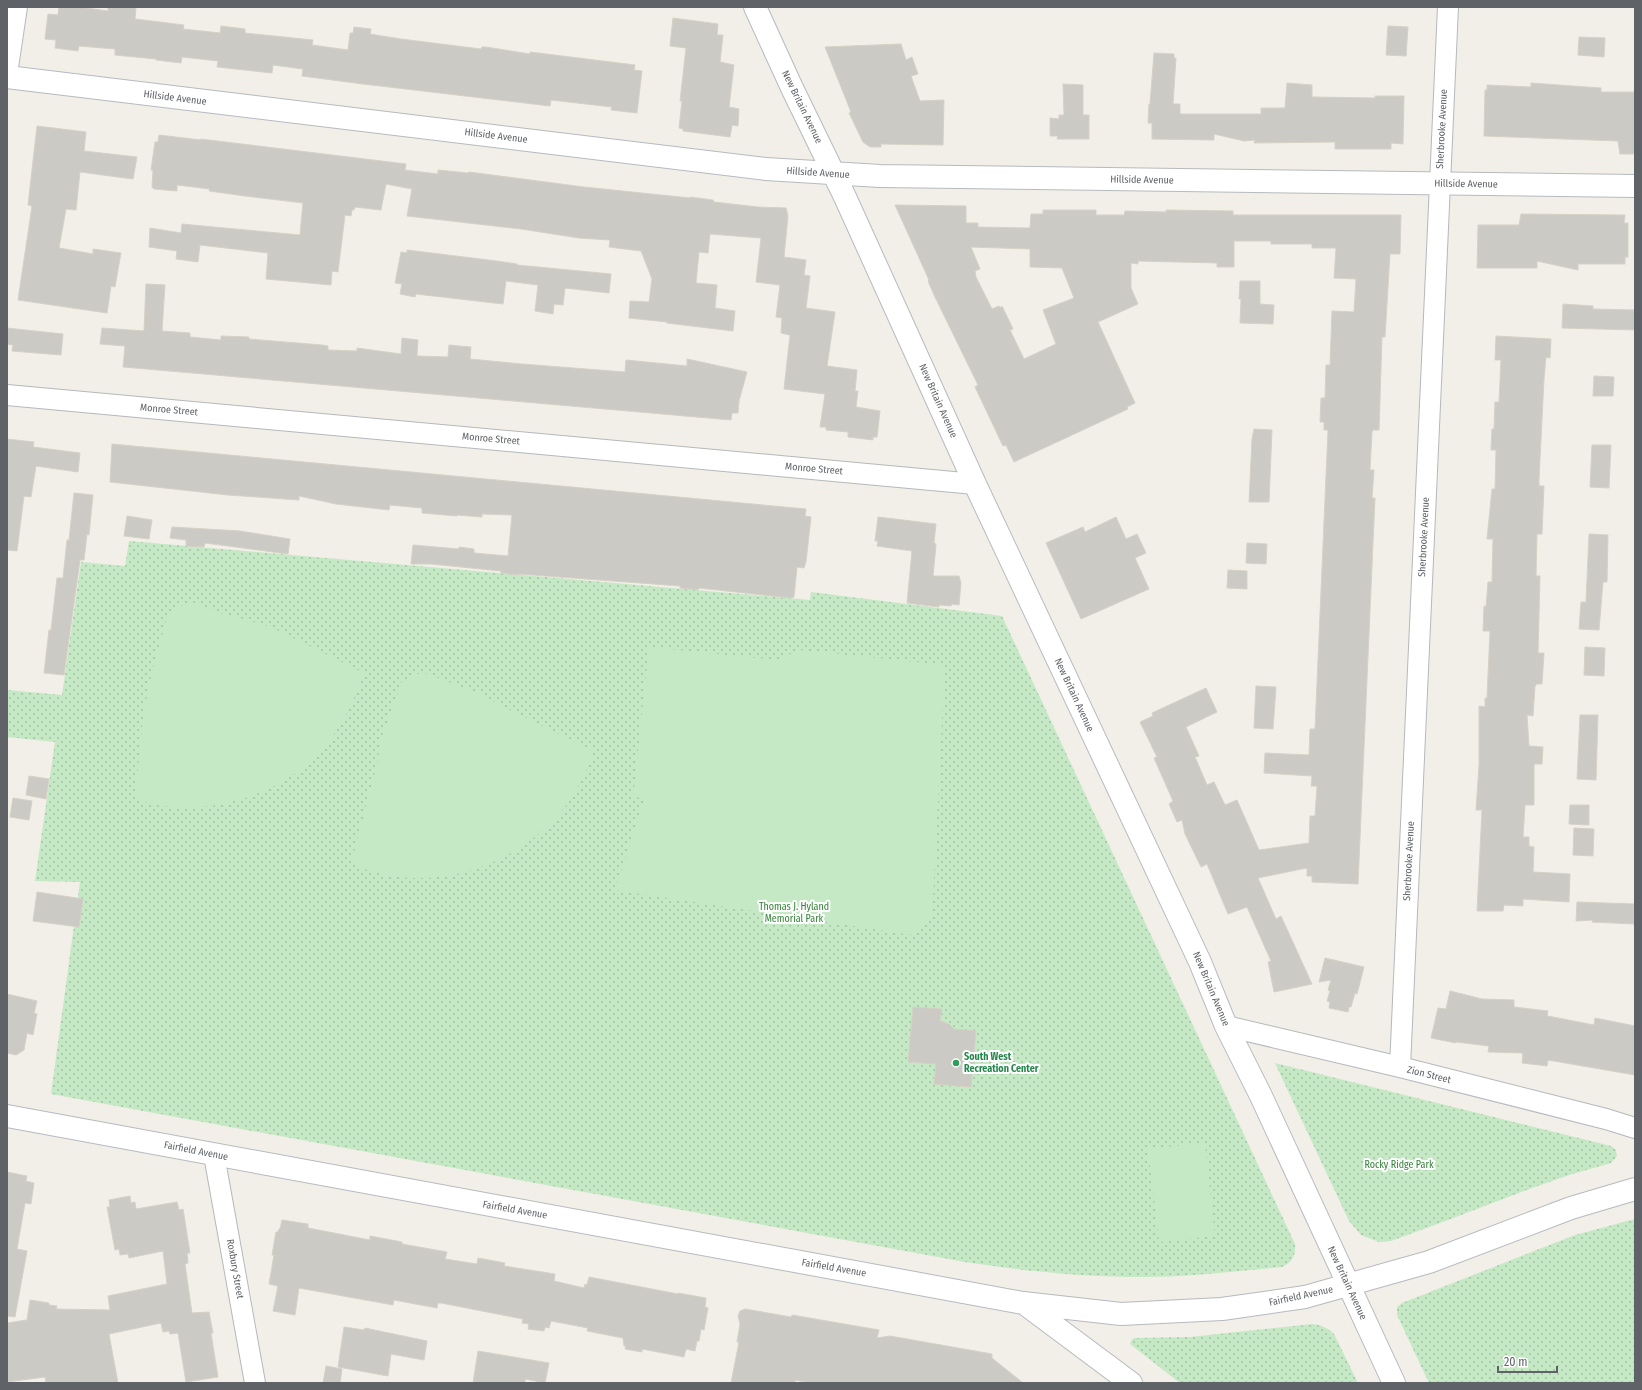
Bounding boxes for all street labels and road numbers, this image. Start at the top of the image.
street label: New Britain Avenue [779,69,825,145]
street label: Hillside Avenue [143,88,207,108]
street label: Sherbrooke Avenue [1434,89,1450,169]
street label: Hillside Avenue [464,126,528,146]
street label: Hillside Avenue [786,165,850,181]
street label: Hillside Avenue [1110,173,1174,187]
street label: Hillside Avenue [1434,177,1498,191]
street label: New Britain Avenue [916,362,960,440]
street label: Monroe Street [140,401,199,419]
street label: Monroe Street [462,430,521,448]
street label: Monroe Street [785,460,844,478]
street label: Sherbrooke Avenue [1416,497,1432,577]
street label: New Britain Avenue [1052,656,1096,734]
street label: Sherbrooke Avenue [1401,821,1417,901]
street label: New Britain Avenue [1190,950,1232,1028]
street label: Zion Street [1406,1064,1453,1086]
street label: Fairfield Avenue [163,1139,229,1163]
street label: Fairfield Avenue [482,1198,548,1222]
street label: Roxbury Street [224,1238,246,1300]
street label: New Britain Avenue [1325,1244,1369,1322]
street label: Fairfield Avenue [801,1256,867,1280]
street label: Fairfield Avenue [1268,1283,1334,1309]

